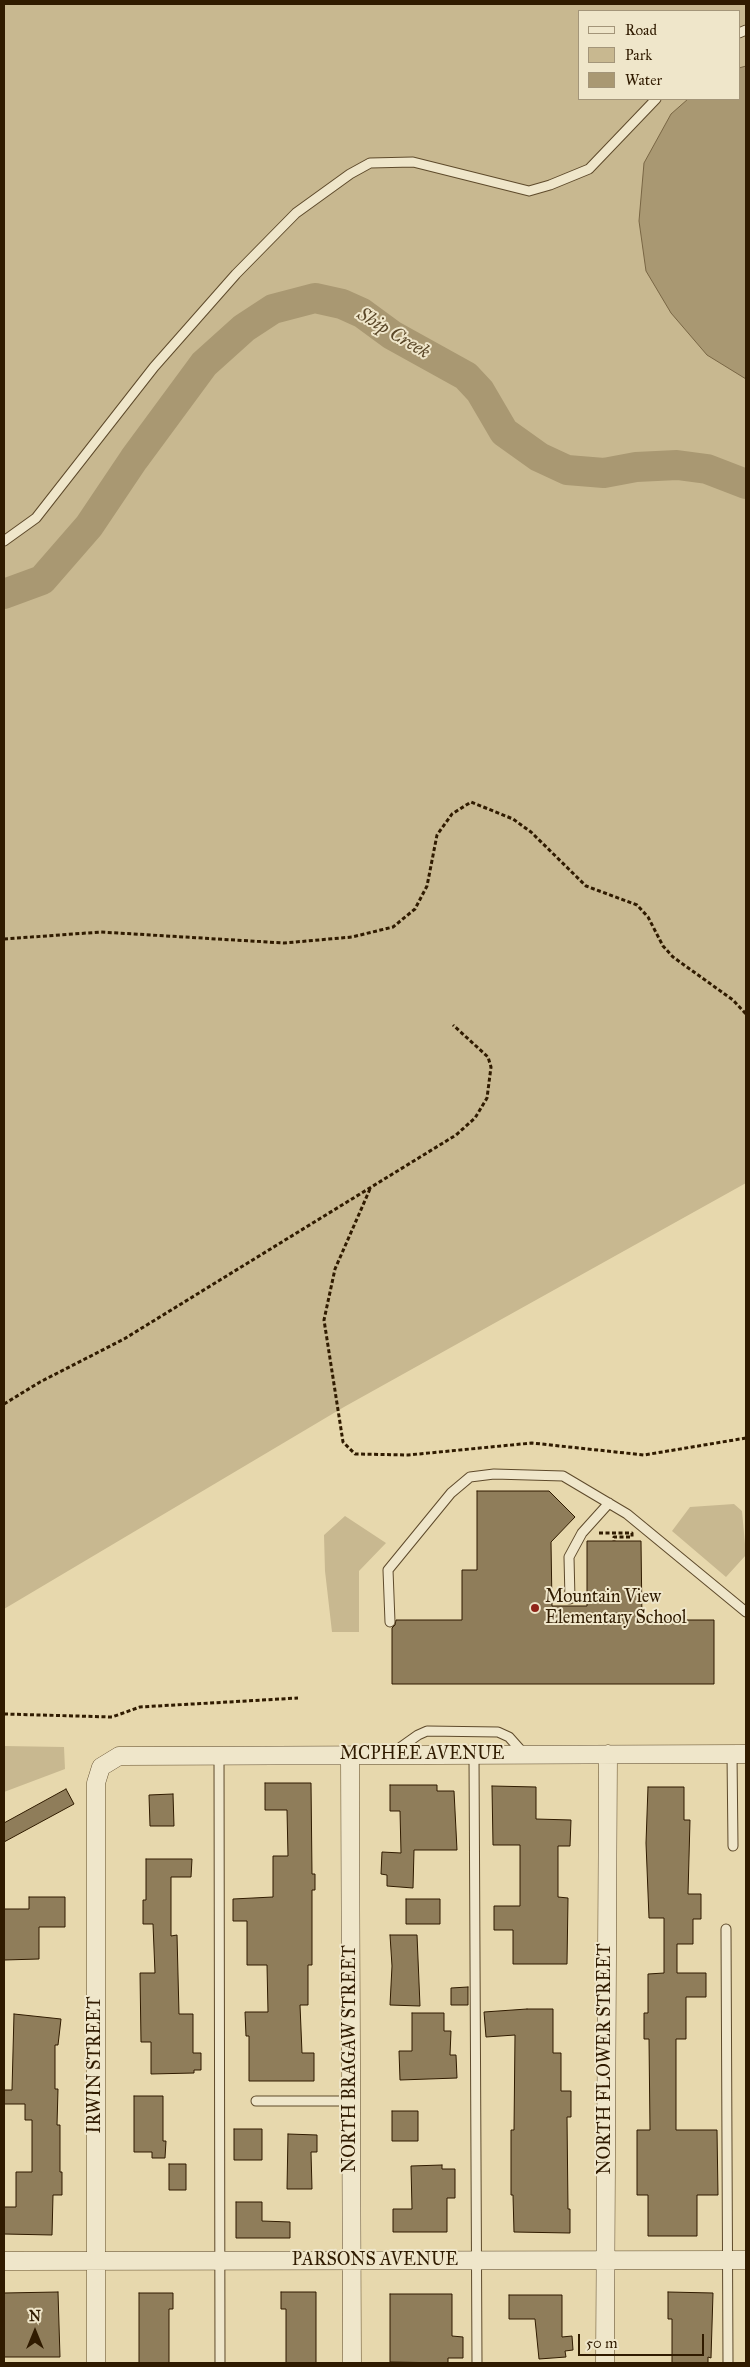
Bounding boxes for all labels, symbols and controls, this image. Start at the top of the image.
legend [578,10,740,100]
text: Road [625,21,657,39]
text: Park [625,46,652,64]
text: Water [625,71,662,89]
water label: Ship Creek [352,303,434,365]
place label: Mountain View Elementary School [545,1587,687,1630]
marker: Mountain View Elementary School [529,1602,541,1614]
street label: MCPHEE AVENUE [340,1744,504,1766]
street label: NORTH FLOWER STREET [595,1943,617,2175]
street label: NORTH BRAGAW STREET [340,1945,362,2173]
street label: IRWIN STREET [85,1996,107,2134]
street label: PARSONS AVENUE [292,2250,458,2272]
north arrow [10,2307,60,2357]
text: N [29,2308,41,2325]
scale bar [580,2324,706,2356]
text: 50 m [586,2334,618,2352]

